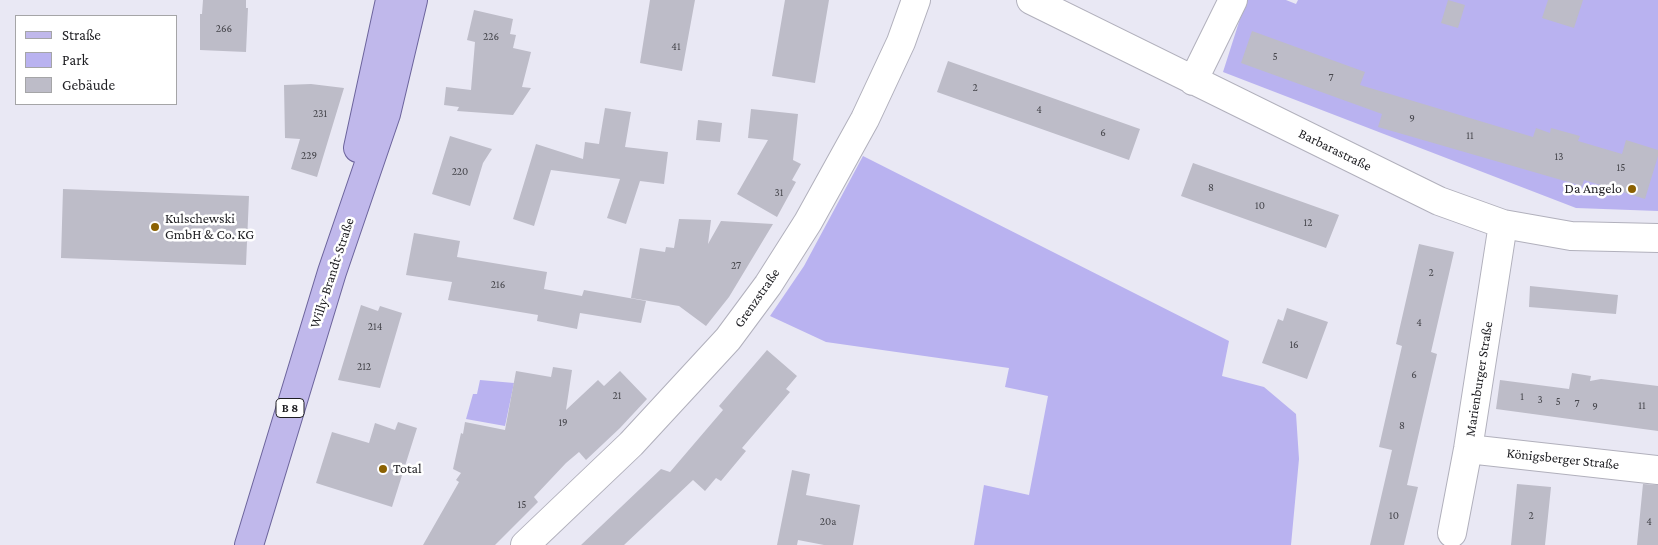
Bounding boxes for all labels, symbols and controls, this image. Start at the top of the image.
legend [15,15,178,105]
house number: 266 [216,22,232,36]
text: Straße [62,27,101,43]
house number: 226 [483,30,499,44]
house number: 41 [671,40,681,54]
house number: 5 [1272,50,1278,64]
text: Park [62,52,89,68]
house number: 7 [1328,71,1334,85]
text: Gebäude [62,77,115,93]
house number: 2 [972,81,978,95]
house number: 4 [1036,103,1042,117]
house number: 231 [313,107,327,121]
house number: 9 [1409,112,1415,126]
street label: Barbarastraße [1296,125,1374,175]
house number: 6 [1100,126,1106,140]
house number: 11 [1466,129,1474,143]
house number: 229 [301,149,317,163]
house number: 13 [1555,150,1563,164]
house number: 15 [1617,161,1625,175]
house number: 220 [452,165,468,179]
house number: 8 [1208,181,1214,195]
place label: Da Angelo [1565,181,1622,197]
marker: Da Angelo [1626,183,1638,195]
house number: 31 [775,186,783,200]
house number: 10 [1255,199,1265,213]
place label: Kulschewski GmbH & Co. KG [165,211,254,243]
street label: Willy-Brandt-Straße [306,216,358,330]
house number: 12 [1304,216,1312,230]
marker: Kulschewski GmbH & Co. KG [149,221,161,233]
house number: 27 [731,259,741,273]
street label: Grenzstraße [731,265,783,331]
house number: 2 [1428,266,1434,280]
house number: 216 [491,278,505,292]
house number: 4 [1416,316,1422,330]
house number: 214 [368,320,382,334]
street label: Marienburger Straße [1462,320,1496,438]
house number: 16 [1289,338,1299,352]
house number: 212 [357,360,371,374]
house number: 6 [1411,368,1417,382]
house number: 21 [613,389,621,403]
house number: 1 [1520,390,1524,404]
house number: 3 [1537,393,1543,407]
house number: 5 [1555,395,1561,409]
house number: 7 [1574,397,1580,411]
road number: B 8 [276,398,304,418]
house number: 11 [1638,399,1646,413]
house number: 9 [1592,400,1598,414]
house number: 19 [558,416,568,430]
house number: 8 [1399,419,1405,433]
street label: Königsberger Straße [1506,445,1620,473]
place label: Total [393,461,422,477]
marker: Total [377,463,389,475]
house number: 15 [518,498,526,512]
house number: 10 [1389,509,1399,523]
house number: 2 [1528,509,1534,523]
house number: 20a [820,515,836,529]
house number: 4 [1646,515,1652,529]

